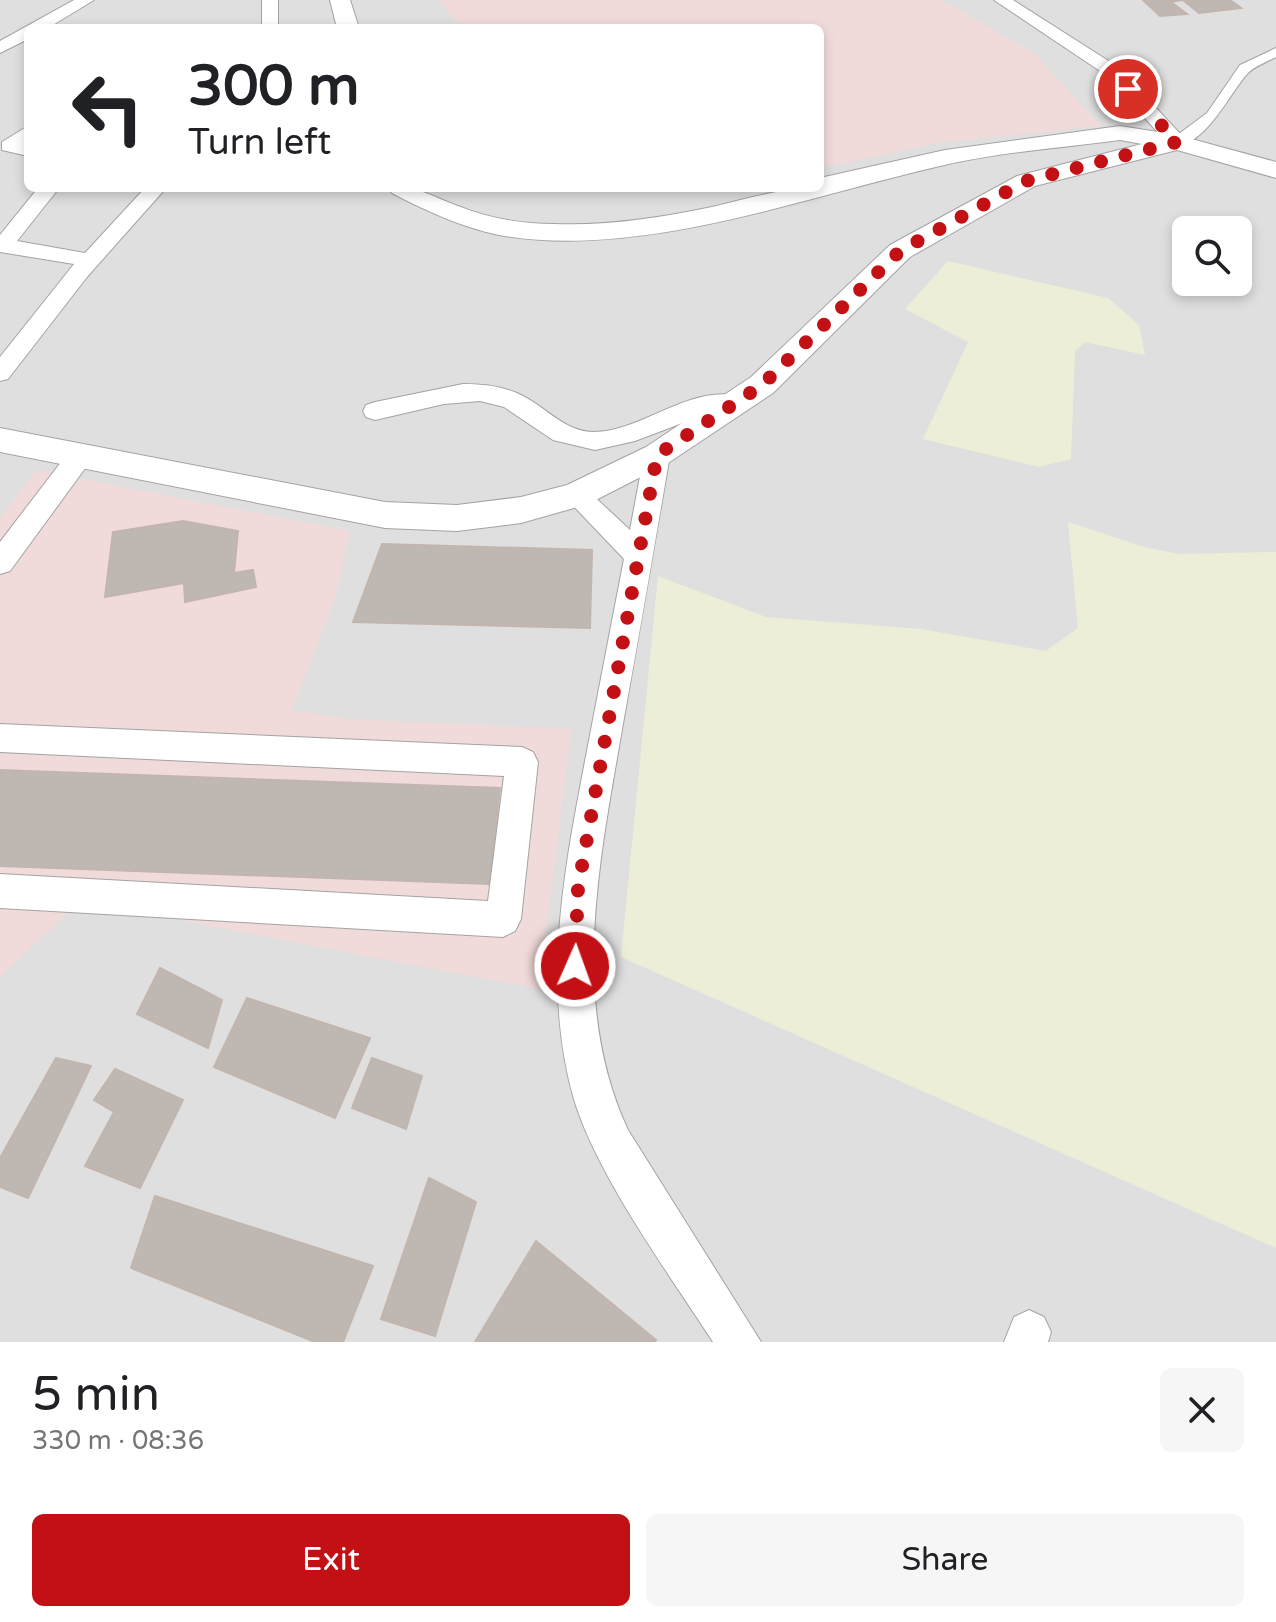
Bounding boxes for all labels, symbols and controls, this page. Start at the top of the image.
text: 300 m [188,53,359,120]
pin [1094,55,1162,123]
icon: left [56,56,160,160]
icon: arrive [1106,67,1150,111]
text: Turn left [188,121,331,164]
map controls [1172,216,1252,296]
button: search [1172,216,1252,296]
position arrow [533,924,617,1008]
text: 5 min [32,1366,160,1424]
button: close [1160,1368,1244,1452]
text: 330 m · 08:36 [32,1425,204,1456]
button: Exit [32,1514,630,1606]
button: Share [646,1514,1244,1606]

